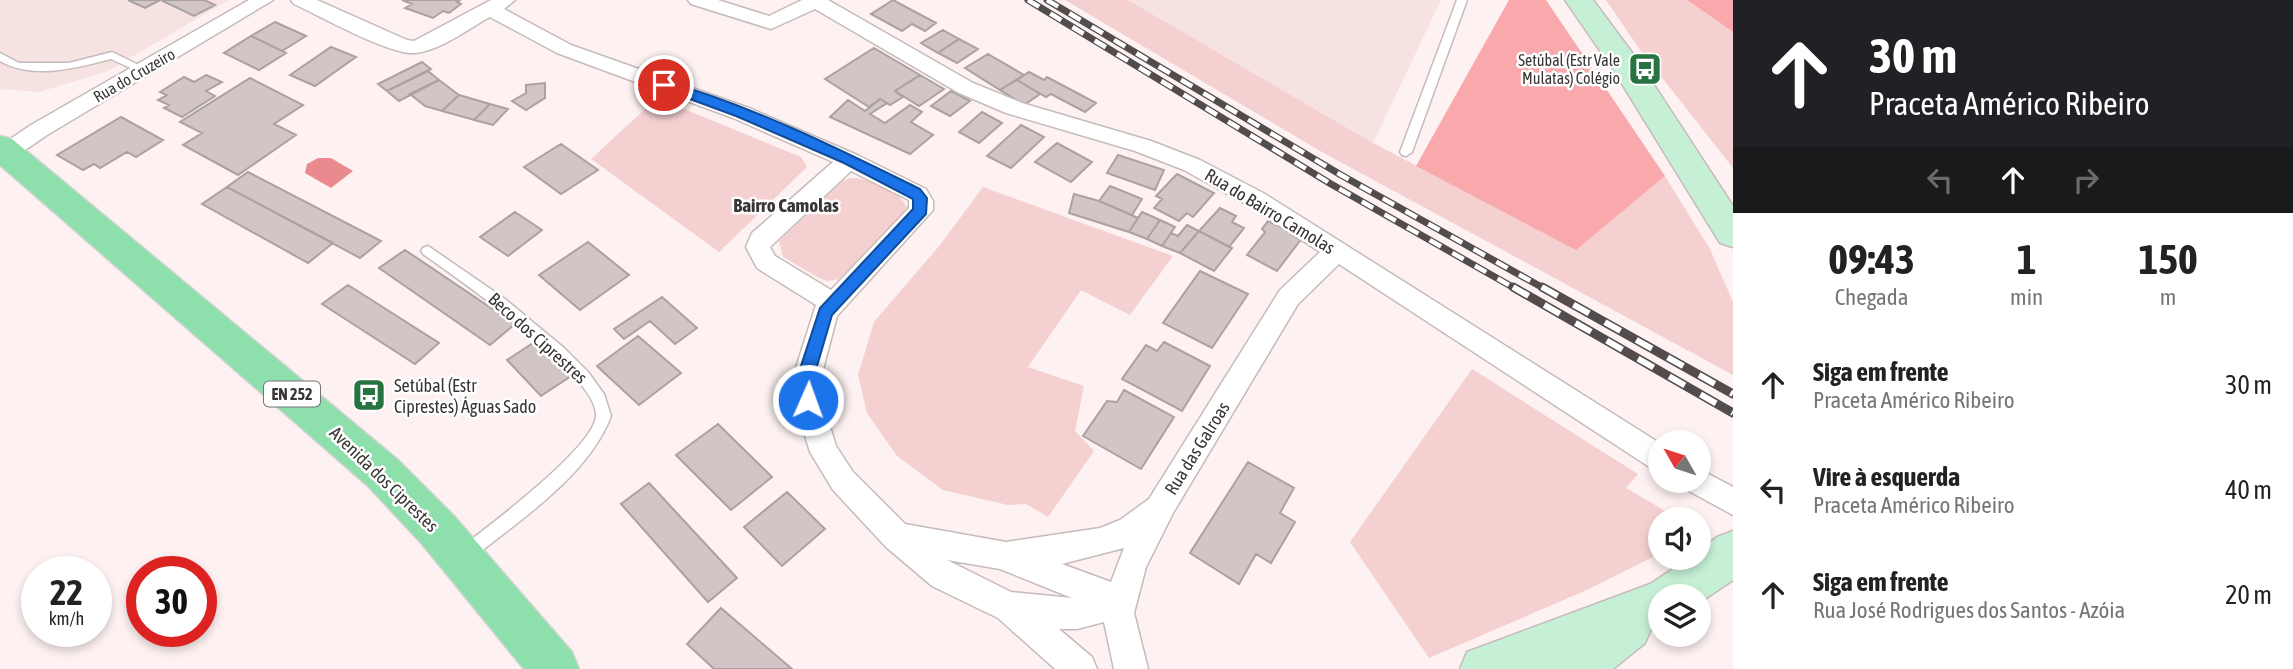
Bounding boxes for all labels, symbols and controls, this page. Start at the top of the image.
text: 30 m [1869,27,1957,83]
icon: ahead [1754,28,1845,119]
street label: Rua do Cruzeiro [90,44,178,106]
bus stop icon: Setúbal (Estr Vale Mulatas) Colégio [1626,50,1664,88]
place label: Setúbal (Estr Vale Mulatas) Colégio [1518,51,1620,88]
pin [634,55,694,115]
icon: arrive [645,66,683,104]
text: Praceta Américo Ribeiro [1869,85,2149,122]
icon: left [1921,161,1959,199]
icon: ahead [1994,161,2032,199]
icon: right [2067,161,2105,199]
street label: Rua do Bairro Camolas [1201,164,1339,258]
district label: Bairro Camolas [733,194,839,216]
text: 09:43 [1828,235,1915,283]
text: 1 [2017,235,2036,283]
text: 150 [2138,235,2198,283]
text: Chegada [1835,284,1908,310]
text: min [2010,284,2043,310]
text: m [2160,284,2176,310]
street label: Beco dos Ciprestres [484,288,592,388]
text: Siga em frente [1813,357,1949,387]
position arrow [771,363,845,437]
icon: ahead [1754,366,1792,404]
text: 30 m [2225,370,2272,400]
place label: Setúbal (Estr Ciprestes) Águas Sado [394,375,536,417]
bus stop icon: Setúbal (Estr Ciprestes) Águas Sado [350,376,388,414]
road number: EN 252 [264,382,320,406]
text: Praceta Américo Ribeiro [1813,387,2015,413]
street label: Rua das Galroas [1160,398,1234,498]
street label: Avenida dos Ciprestes [325,422,443,536]
north arrow [1648,430,1712,494]
map controls [1648,430,1711,647]
text: Vire à esquerda [1813,462,1960,492]
icon: left [1754,471,1792,509]
text: 40 m [2225,475,2272,505]
text: Praceta Américo Ribeiro [1813,492,2015,518]
button: sound [1648,507,1711,570]
speed limit sign: 30 [126,556,217,647]
text: Siga em frente [1813,567,1949,597]
text: 22 [50,572,83,612]
icon: ahead [1754,576,1792,614]
text: 20 m [2225,580,2272,610]
button: layers [1648,584,1711,647]
text: Rua José Rodrigues dos Santos - Azóia [1813,597,2125,623]
text: km/h [49,608,84,629]

